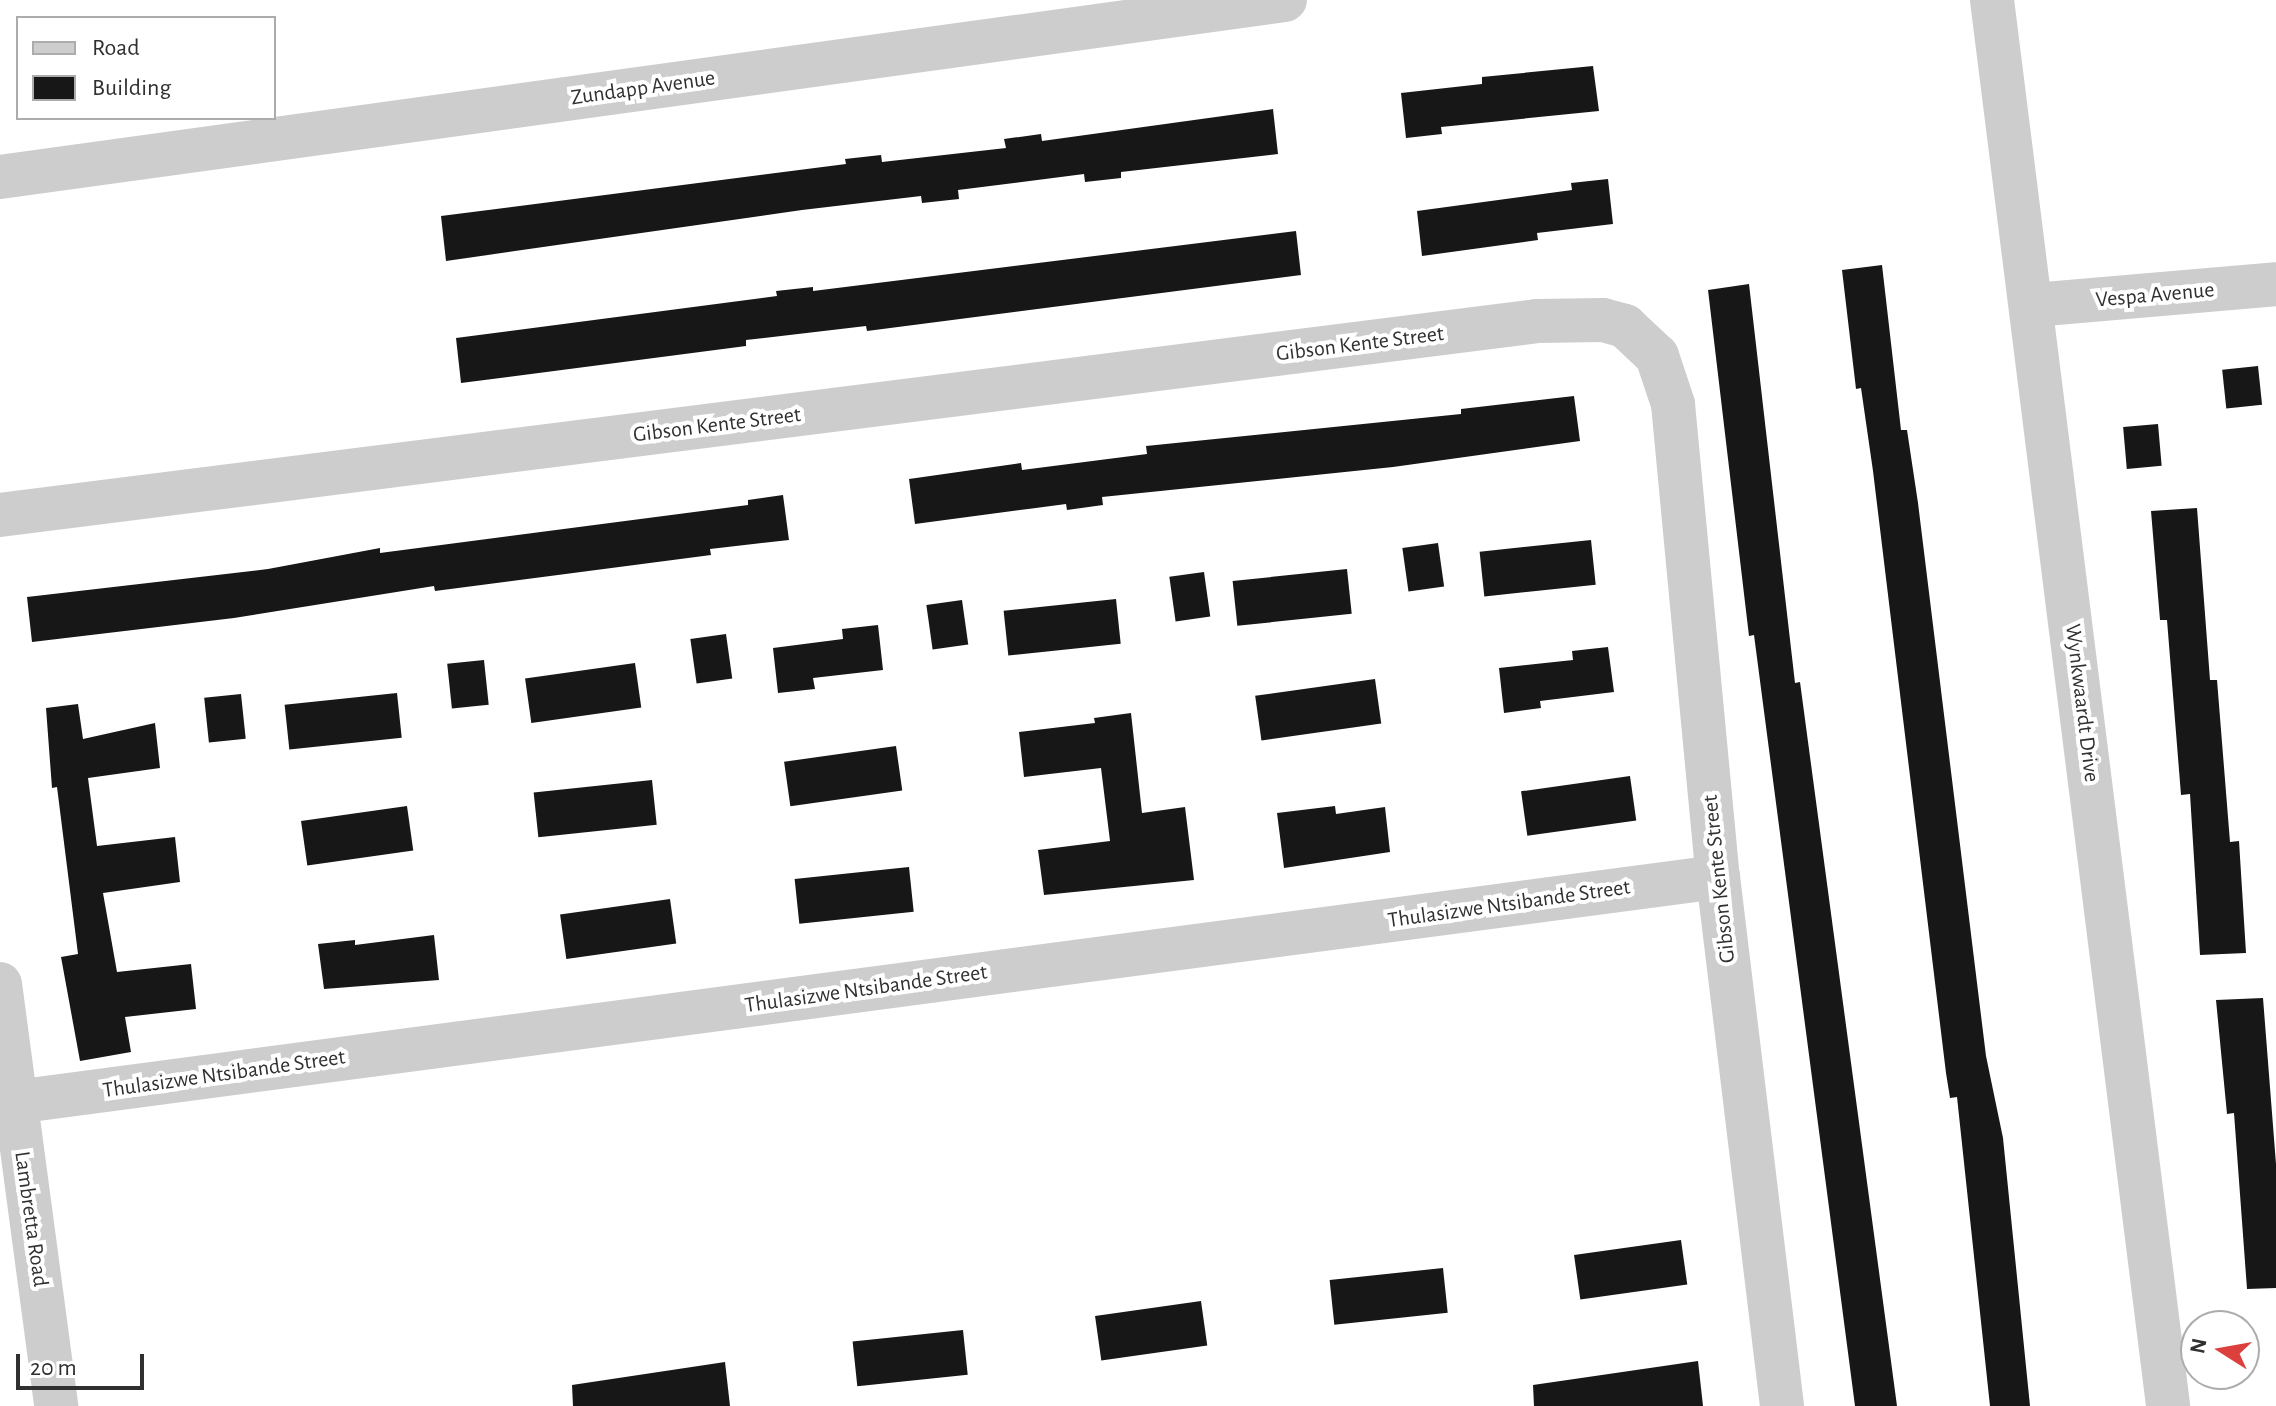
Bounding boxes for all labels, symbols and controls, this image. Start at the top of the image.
legend [16,16,276,120]
text: Road [92,36,140,60]
street label: Zundapp Avenue [569,65,717,111]
text: Building [92,76,171,100]
street label: Vespa Avenue [2095,277,2215,313]
street label: Gibson Kente Street [1275,321,1445,367]
street label: Gibson Kente Street [632,402,802,448]
street label: Wynkwaardt Drive [2059,622,2105,784]
street label: Gibson Kente Street [1697,794,1741,964]
street label: Thulasizwe Ntsibande Street [1386,874,1632,934]
street label: Thulasizwe Ntsibande Street [743,959,989,1019]
street label: Thulasizwe Ntsibande Street [101,1044,347,1104]
street label: Lambretta Road [8,1150,54,1288]
north arrow [2180,1310,2260,1390]
text: N [2186,1336,2211,1355]
scale bar [20,1338,148,1388]
text: 20 m [30,1356,77,1380]

